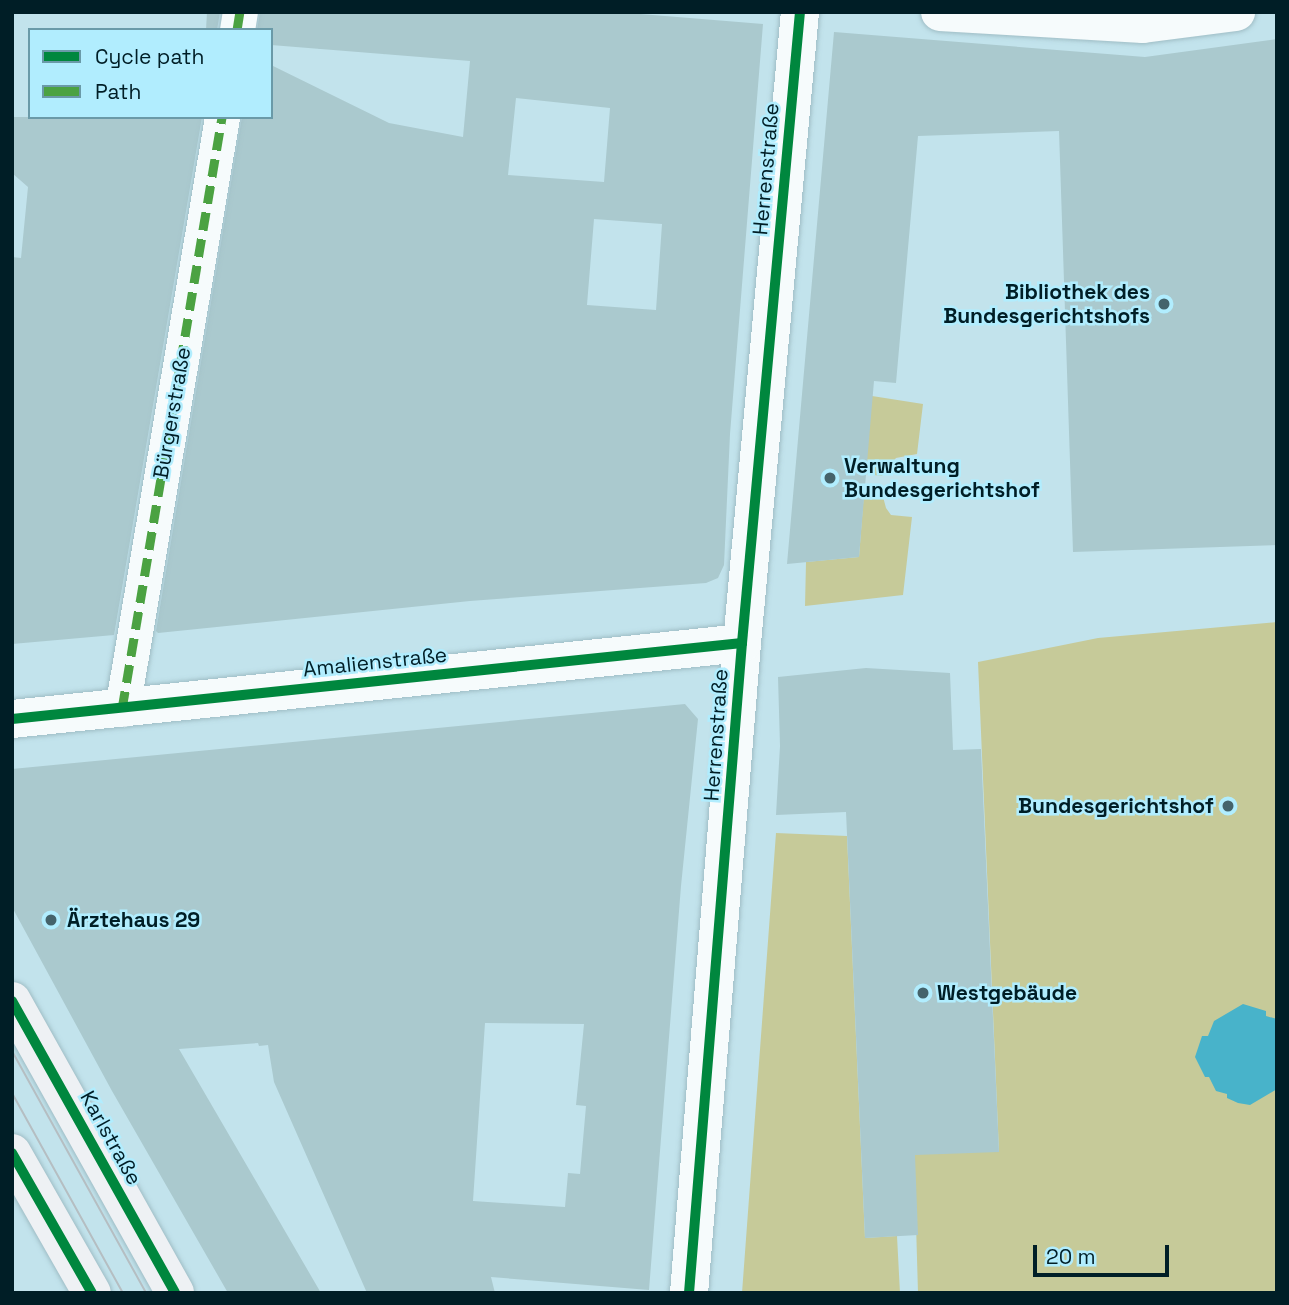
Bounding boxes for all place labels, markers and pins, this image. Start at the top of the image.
place label: Bibliothek des Bundesgerichtshofs [943,279,1150,329]
marker: Bibliothek des Bundesgerichtshofs [1156,296,1172,312]
place label: Verwaltung Bundesgerichtshof [844,453,1040,503]
marker: Verwaltung Bundesgerichtshof [822,470,838,486]
place label: Bundesgerichtshof [1018,793,1214,819]
marker: Bundesgerichtshof [1220,798,1236,814]
place label: Ärztehaus 29 [67,907,200,933]
marker: Ärztehaus 29 [41,910,61,930]
place label: Westgebäude [937,980,1077,1006]
marker: Westgebäude [915,985,931,1001]

